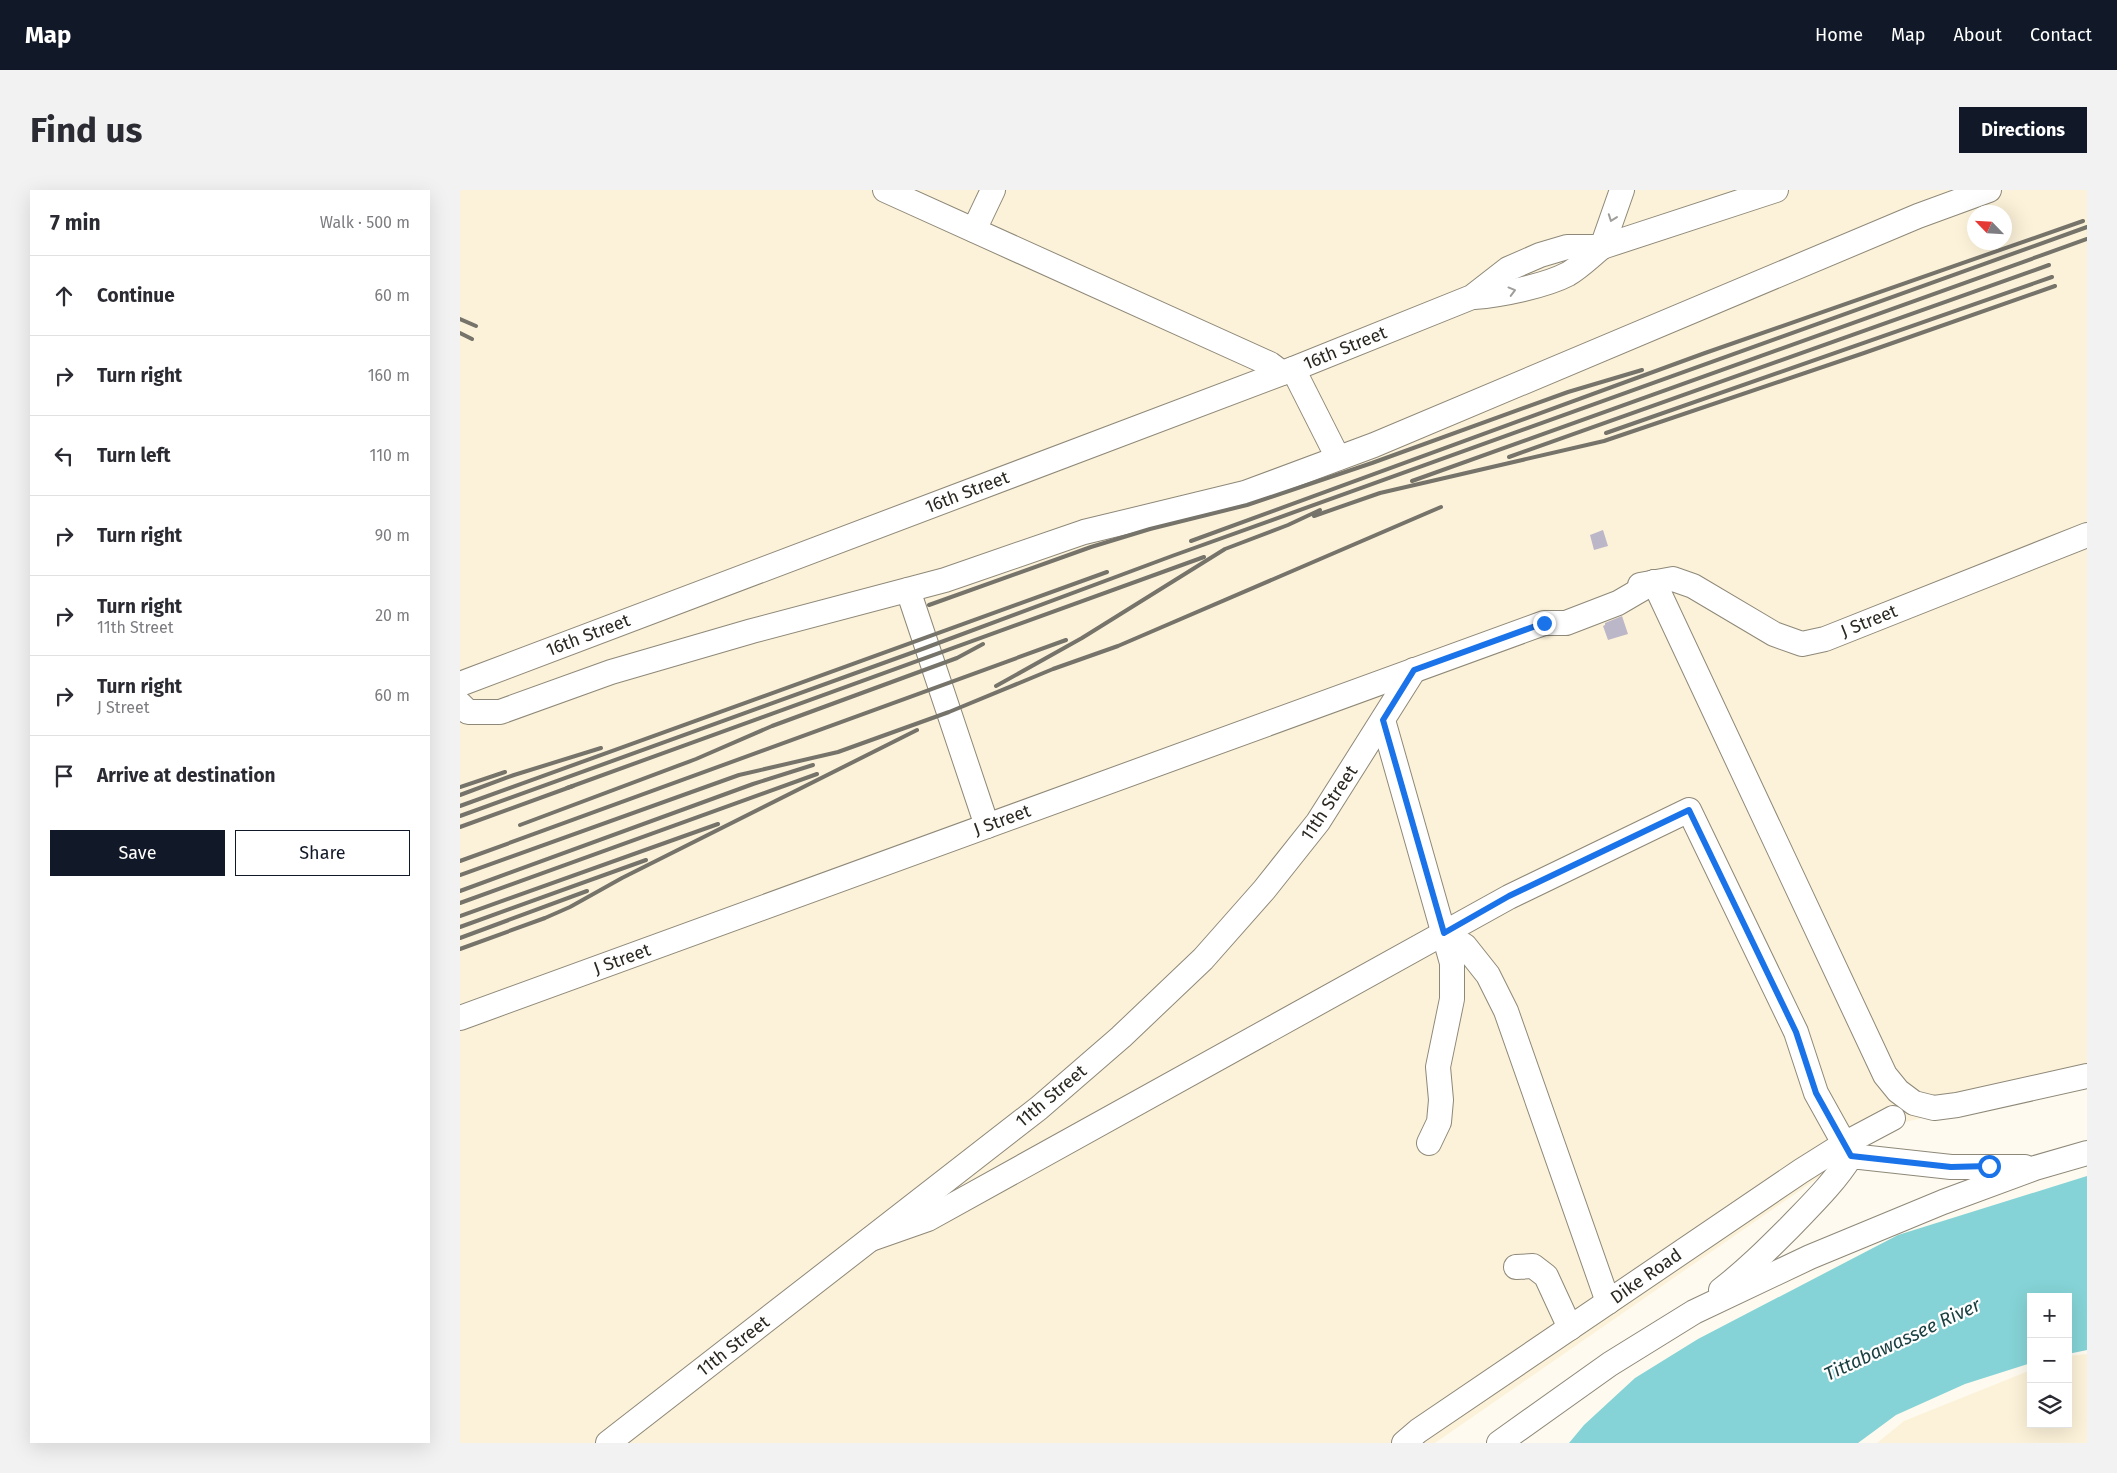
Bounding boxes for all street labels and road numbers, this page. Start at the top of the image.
street label: 16th Street [1300,321,1390,375]
street label: 16th Street [922,466,1013,518]
street label: J Street [1837,600,1901,642]
street label: 16th Street [543,609,634,661]
street label: 11th Street [1296,761,1362,845]
street label: J Street [970,799,1034,840]
street label: J Street [590,938,654,979]
street label: 11th Street [1011,1060,1091,1132]
street label: Dike Road [1606,1244,1686,1308]
street label: 11th Street [692,1311,774,1381]

